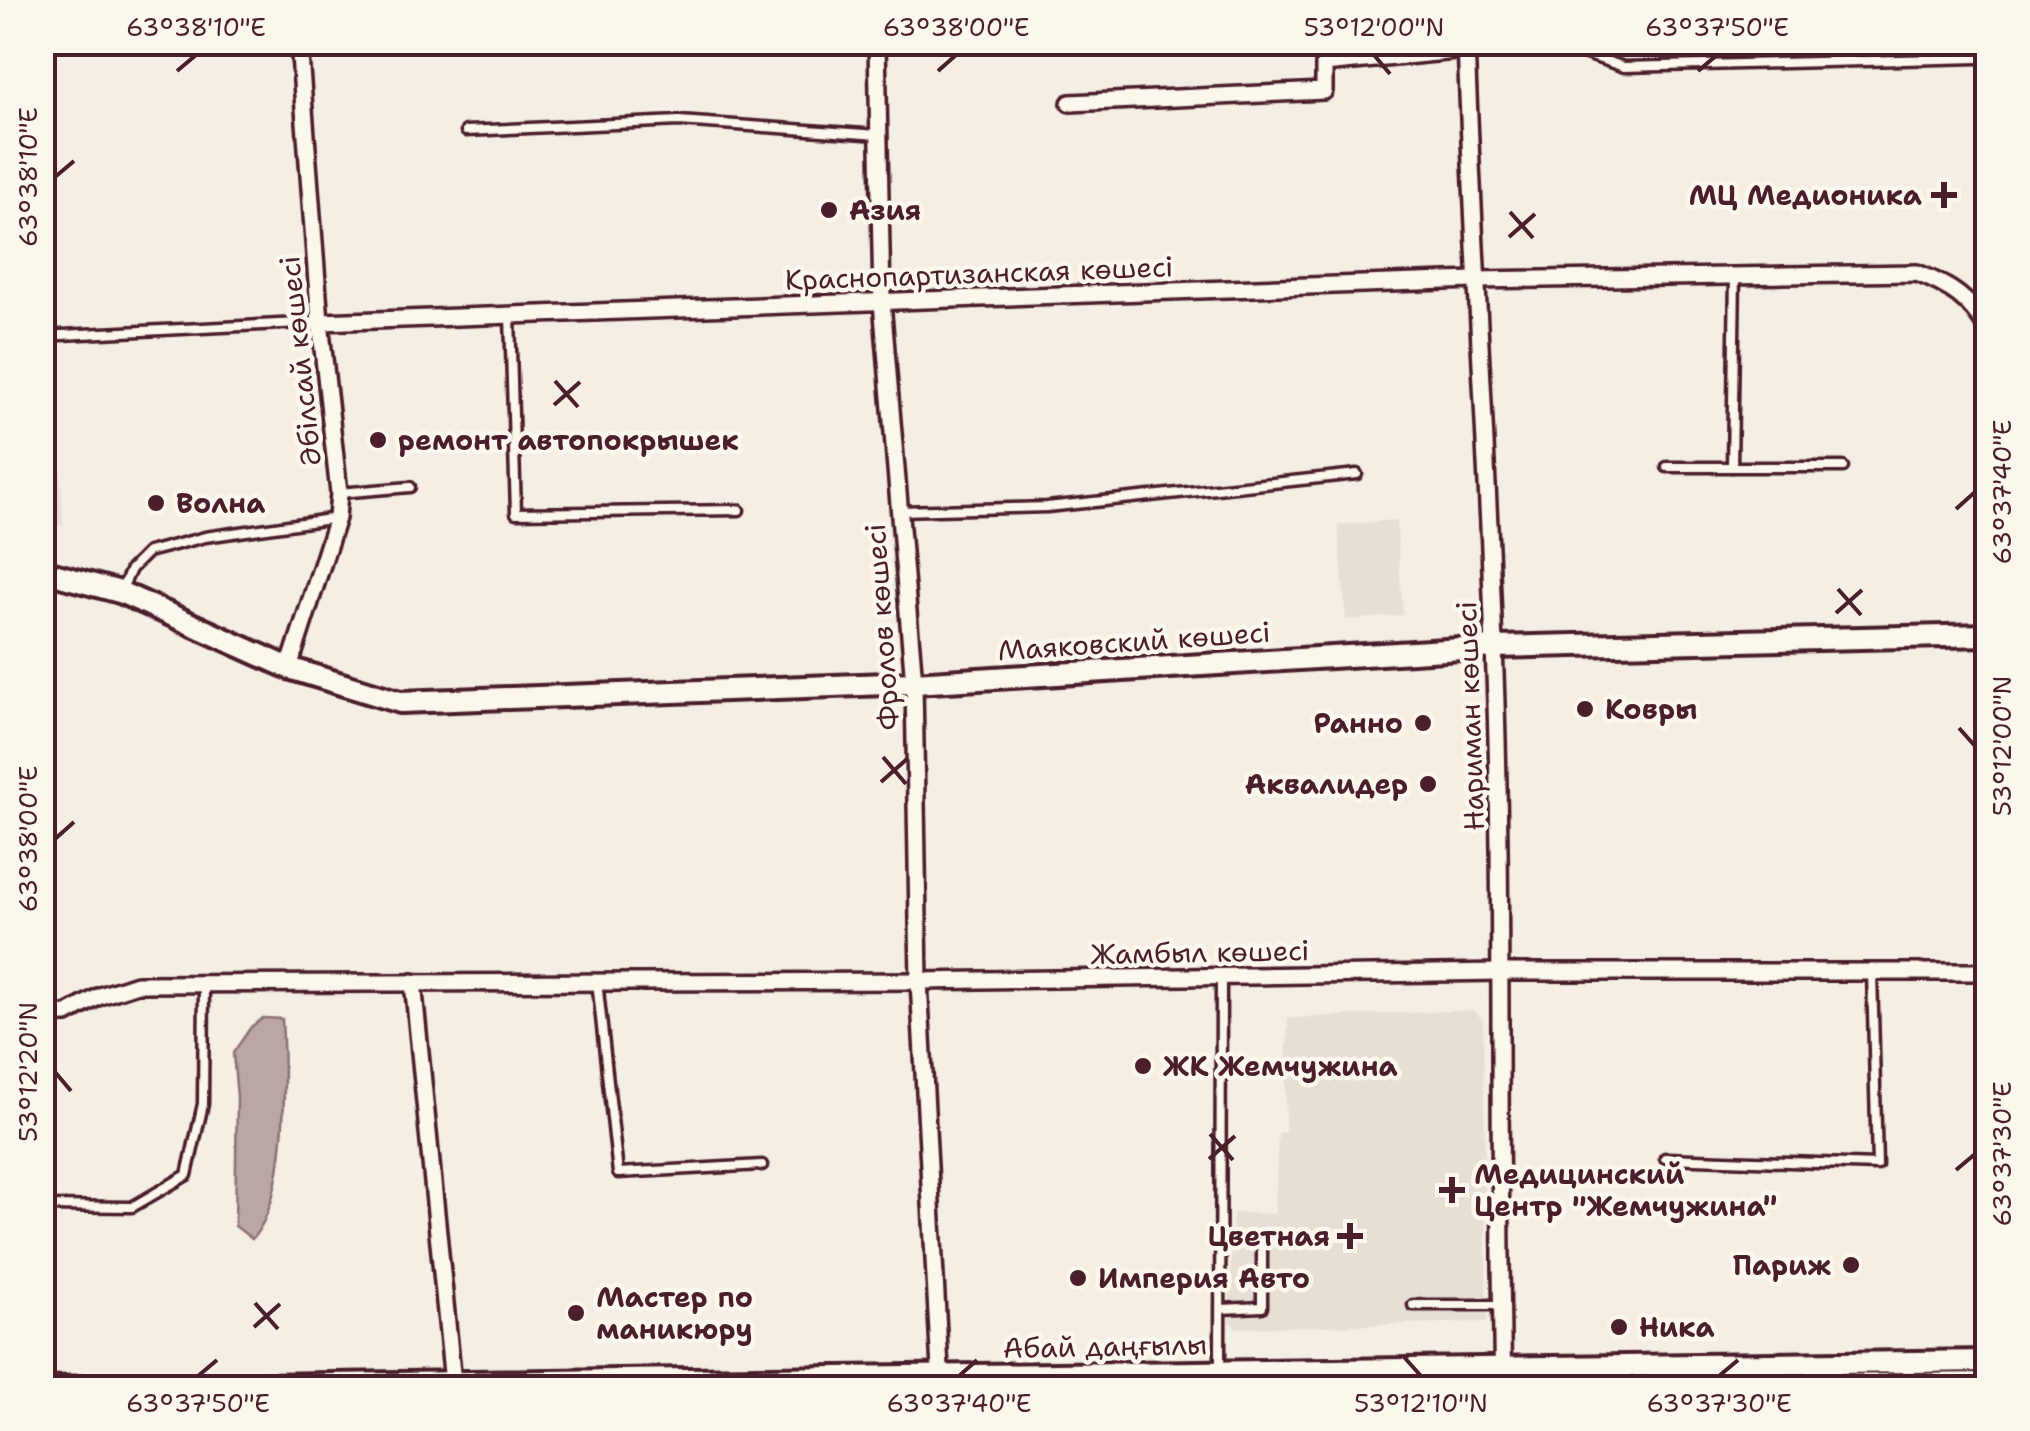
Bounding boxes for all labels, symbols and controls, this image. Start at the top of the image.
text: 63°38'10"E [126,10,266,44]
text: 63°38'00"E [883,10,1029,44]
text: 53°12'00"N [1304,10,1444,44]
text: 63°37'50"E [1645,10,1789,44]
text: 63°38'10"E [11,107,45,247]
place label: МЦ Медионика [1688,176,1922,214]
marker: МЦ Медионика [1931,182,1957,208]
place label: Азия [849,191,921,229]
marker: Азия [818,199,840,221]
street label: Краснопартизанская көшесі [784,247,1174,299]
street label: Әбілсай көшесі [270,254,330,468]
text: 63°37'40"E [1985,420,2019,564]
place label: ремонт автопокрышек [398,421,739,459]
marker: ремонт автопокрышек [367,429,389,451]
place label: Волна [176,484,265,522]
marker: Волна [145,492,167,514]
street label: Фролов көшесі [856,522,908,732]
street label: Нариман көшесі [1447,601,1493,831]
street label: Маяковский көшесі [996,613,1272,669]
text: 53°12'00"N [1985,676,2019,816]
place label: Ковры [1605,690,1697,728]
marker: Ковры [1574,698,1596,720]
place label: Ранно [1313,704,1403,742]
marker: Ранно [1412,712,1434,734]
place label: Аквалидер [1245,765,1408,803]
text: 63°38'00"E [11,766,45,912]
marker: Аквалидер [1417,773,1439,795]
street label: Жамбыл көшесі [1090,931,1310,973]
text: 53°12'20"N [11,1002,45,1142]
place label: ЖК Жемчужина [1163,1047,1398,1085]
marker: ЖК Жемчужина [1132,1055,1154,1077]
text: 63°37'30"E [1985,1081,2019,1227]
place label: Медицинский Центр "Жемчужина" [1474,1155,1777,1225]
marker: Медицинский Центр "Жемчужина" [1439,1177,1465,1203]
place label: Цветная [1207,1217,1330,1255]
marker: Цветная [1339,1225,1361,1247]
place label: Париж [1733,1246,1831,1284]
marker: Париж [1840,1254,1862,1276]
place label: Империя Авто [1098,1259,1310,1297]
marker: Империя Авто [1067,1267,1089,1289]
place label: Мастер по маникюру [596,1278,753,1348]
marker: Мастер по маникюру [565,1302,587,1324]
place label: Ника [1639,1308,1715,1346]
marker: Ника [1608,1316,1630,1338]
street label: Абай даңғылы [1002,1325,1208,1367]
text: 63°37'50"E [126,1386,270,1420]
text: 63°37'40"E [887,1386,1031,1420]
text: 53°12'10"N [1354,1386,1488,1420]
text: 63°37'30"E [1646,1386,1792,1420]

